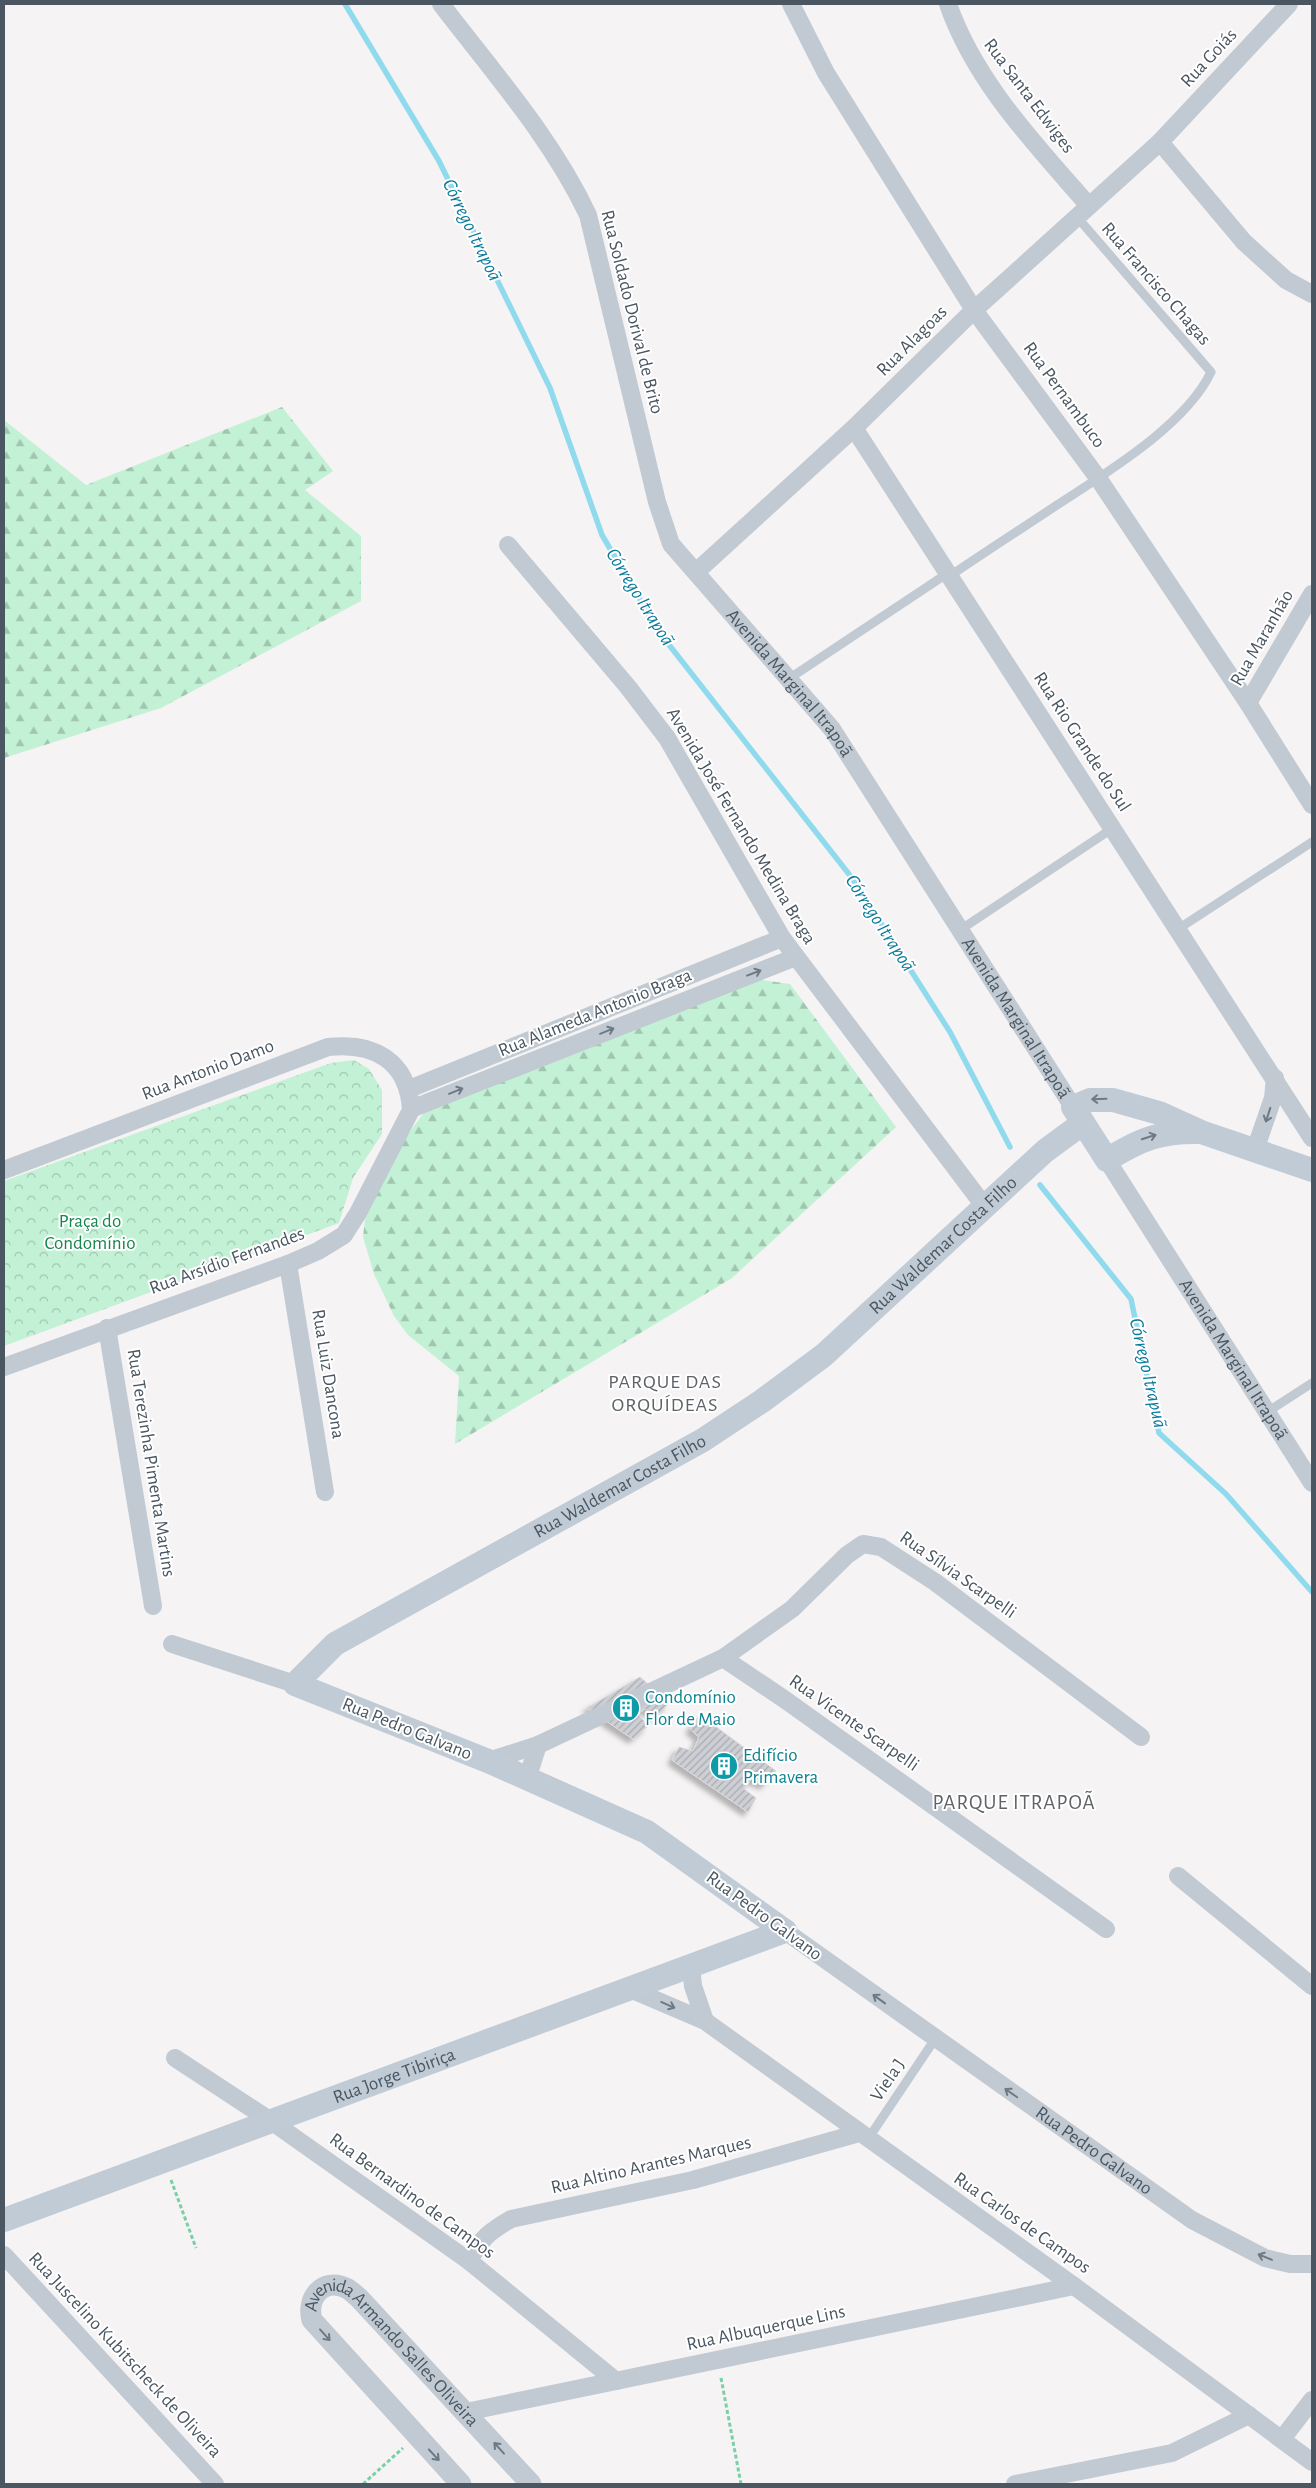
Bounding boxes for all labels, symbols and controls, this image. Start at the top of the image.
street label: Rua Goiás [1177,25,1241,91]
street label: Rua Santa Edwiges [980,35,1078,157]
water label: Córrego Itrapoã [439,176,505,284]
street label: Rua Soldado Dorival de Brito [597,208,667,416]
street label: Rua Francisco Chagas [1098,219,1214,349]
street label: Rua Alagoas [873,302,951,380]
street label: Rua Pernambuco [1019,339,1109,451]
water label: Córrego Itrapoã [602,545,678,650]
street label: Rua Maranhão [1227,587,1297,689]
street label: Avenida Marginal Itrapoã [723,605,857,760]
street label: Rua Rio Grande do Sul [1030,669,1134,815]
street label: Avenida José Fernando Medina Braga [663,704,819,948]
water label: Córrego Itrapoã [841,871,919,975]
street label: Avenida Marginal Itrapoã [958,934,1074,1102]
street label: Rua Alameda Antonio Braga [496,965,695,1061]
one-way arrow [746,968,761,977]
one-way arrow [599,1025,614,1035]
street label: Rua Antonio Damo [139,1036,277,1104]
one-way arrow [448,1085,463,1095]
one-way arrow [1091,1095,1107,1104]
one-way arrow [1263,1106,1272,1122]
one-way arrow [1141,1132,1157,1142]
street label: Rua Waldemar Costa Filho [865,1172,1021,1318]
park label: Praça do Condomínio [45,1212,135,1253]
street label: Rua Arsídio Fernandes [147,1224,307,1298]
street label: Avenida Marginal Itrapoã [1175,1275,1292,1443]
street label: Rua Luiz Dancona [308,1308,348,1440]
water label: Córrego Itrapuã [1126,1316,1170,1430]
street label: Rua Terezinha Pimenta Martins [124,1348,178,1578]
district label: PARQUE DAS ORQUÍDEAS [608,1372,722,1415]
street label: Rua Waldemar Costa Filho [531,1431,709,1541]
street label: Rua Sílvia Scarpelli [896,1528,1020,1622]
street label: Rua Vicente Scarpelli [786,1671,922,1775]
place label: Condomínio Flor de Maio [645,1688,736,1729]
building icon: Condomínio Flor de Maio [611,1693,641,1723]
street label: Rua Pedro Galvano [339,1694,475,1764]
place label: Edifício Primavera [743,1746,819,1787]
building icon: Edifício Primavera [709,1751,739,1781]
district label: PARQUE ITRAPOÃ [932,1790,1096,1813]
street label: Rua Pedro Galvano [703,1868,825,1964]
one-way arrow [872,1994,886,2004]
one-way arrow [660,2000,675,2010]
street label: Rua Jorge Tibiriça [330,2044,458,2107]
street label: Viela J [867,2055,909,2105]
one-way arrow [1005,2088,1019,2098]
street label: Rua Pedro Galvano [1032,2103,1156,2198]
street label: Rua Bernardino de Campos [326,2130,498,2262]
street label: Rua Altino Arantes Marques [549,2133,753,2197]
street label: Rua Carlos de Campos [950,2169,1094,2277]
street label: Rua Juscelino Kubitscheck de Oliveira [25,2249,225,2461]
one-way arrow [1258,2252,1273,2261]
street label: Avenida Armando Salles Oliveira [301,2276,482,2430]
street label: Rua Albuquerque Lins [685,2302,847,2354]
one-way arrow [319,2329,330,2342]
one-way arrow [493,2442,505,2455]
one-way arrow [428,2449,440,2462]

